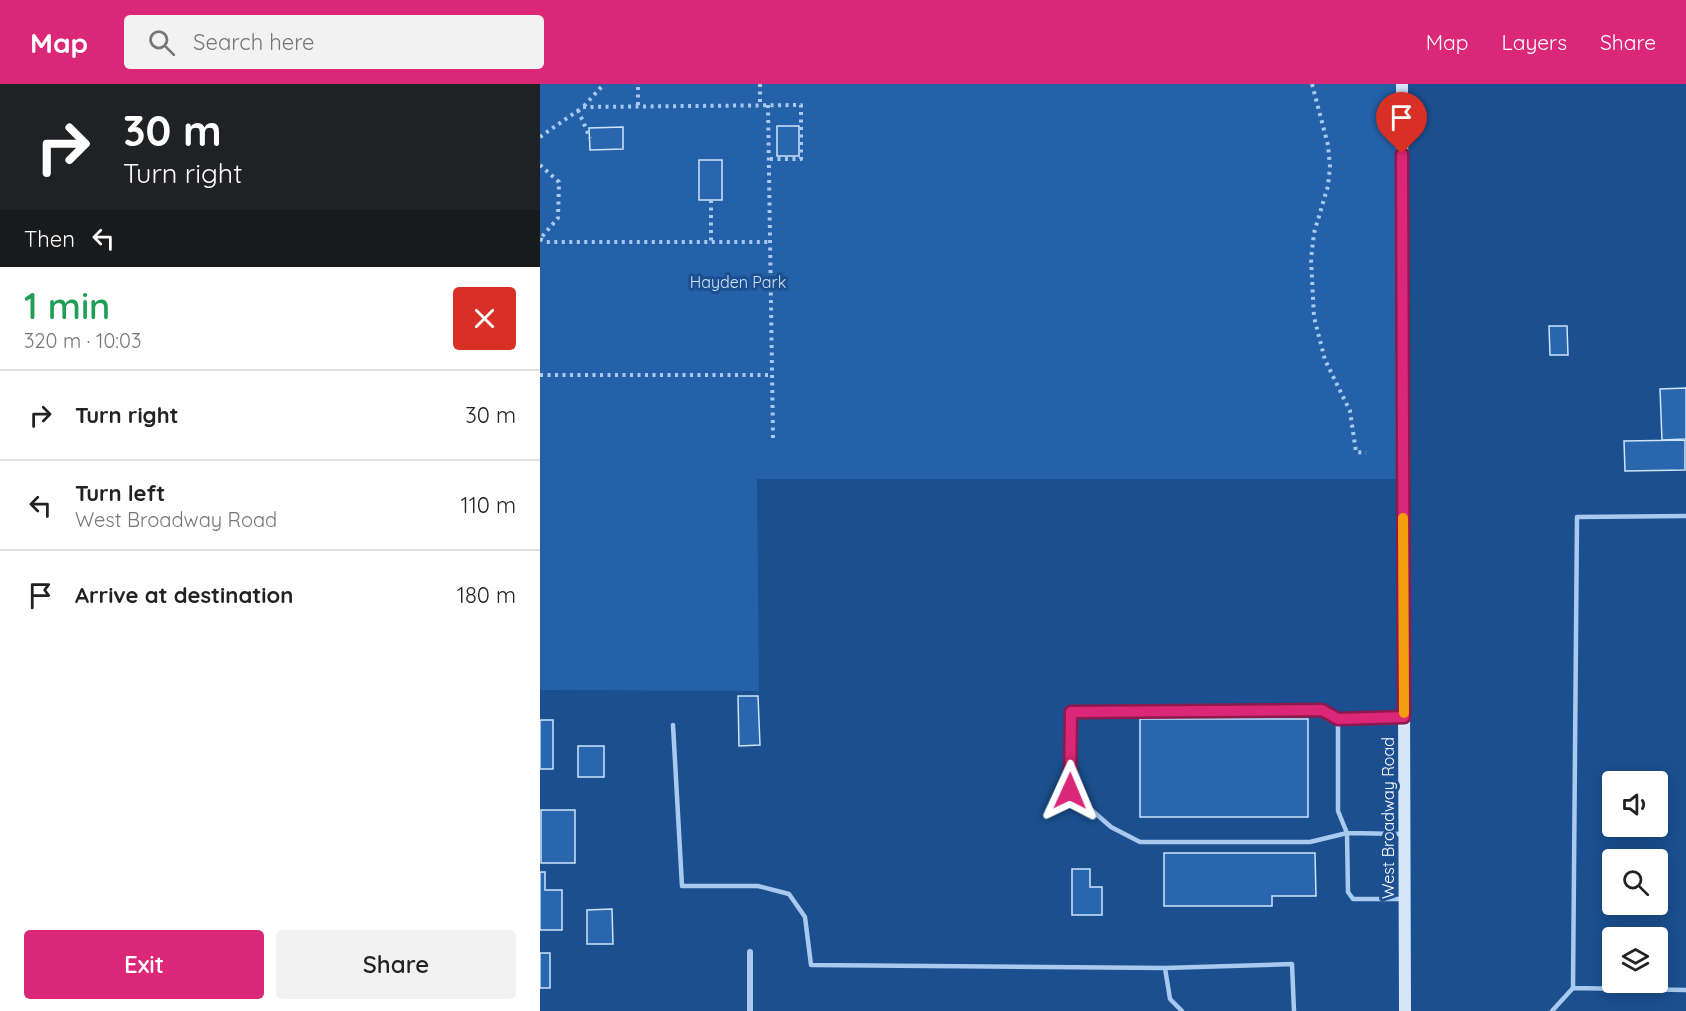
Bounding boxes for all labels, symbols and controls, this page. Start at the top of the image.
search box [124,15,544,69]
text: Map [30,25,88,60]
icon: search [145,26,178,59]
text: Search here [193,28,315,56]
text: Map [1426,29,1469,55]
text: Layers [1502,29,1567,55]
text: Share [1600,29,1656,55]
pin [1376,92,1427,154]
icon: arrive [1385,101,1418,134]
text: 30 m [123,104,222,157]
icon: right [24,108,102,186]
text: Turn right [123,156,242,190]
icon: left [87,222,120,255]
text: Then [24,225,75,253]
park label: Hayden Park [690,272,786,292]
text: 1 min [24,283,110,328]
button: close [453,287,516,350]
text: 320 m · 10:03 [24,328,141,353]
icon: right [24,399,57,432]
text: Turn right [75,401,179,429]
text: 30 m [465,401,516,429]
text: Turn left [75,479,165,507]
icon: left [24,489,57,522]
text: 110 m [461,491,516,519]
text: West Broadway Road [75,507,277,532]
icon: arrive [24,579,57,612]
text: Arrive at destination [75,581,293,609]
text: 180 m [457,581,516,609]
street label: West Broadway Road [1378,737,1398,899]
position arrow [1038,759,1102,823]
map controls [1602,771,1668,993]
button: sound [1602,771,1668,837]
button: search [1602,849,1668,915]
button: layers [1602,927,1668,993]
button: Exit [24,930,264,999]
button: Share [276,930,516,999]

